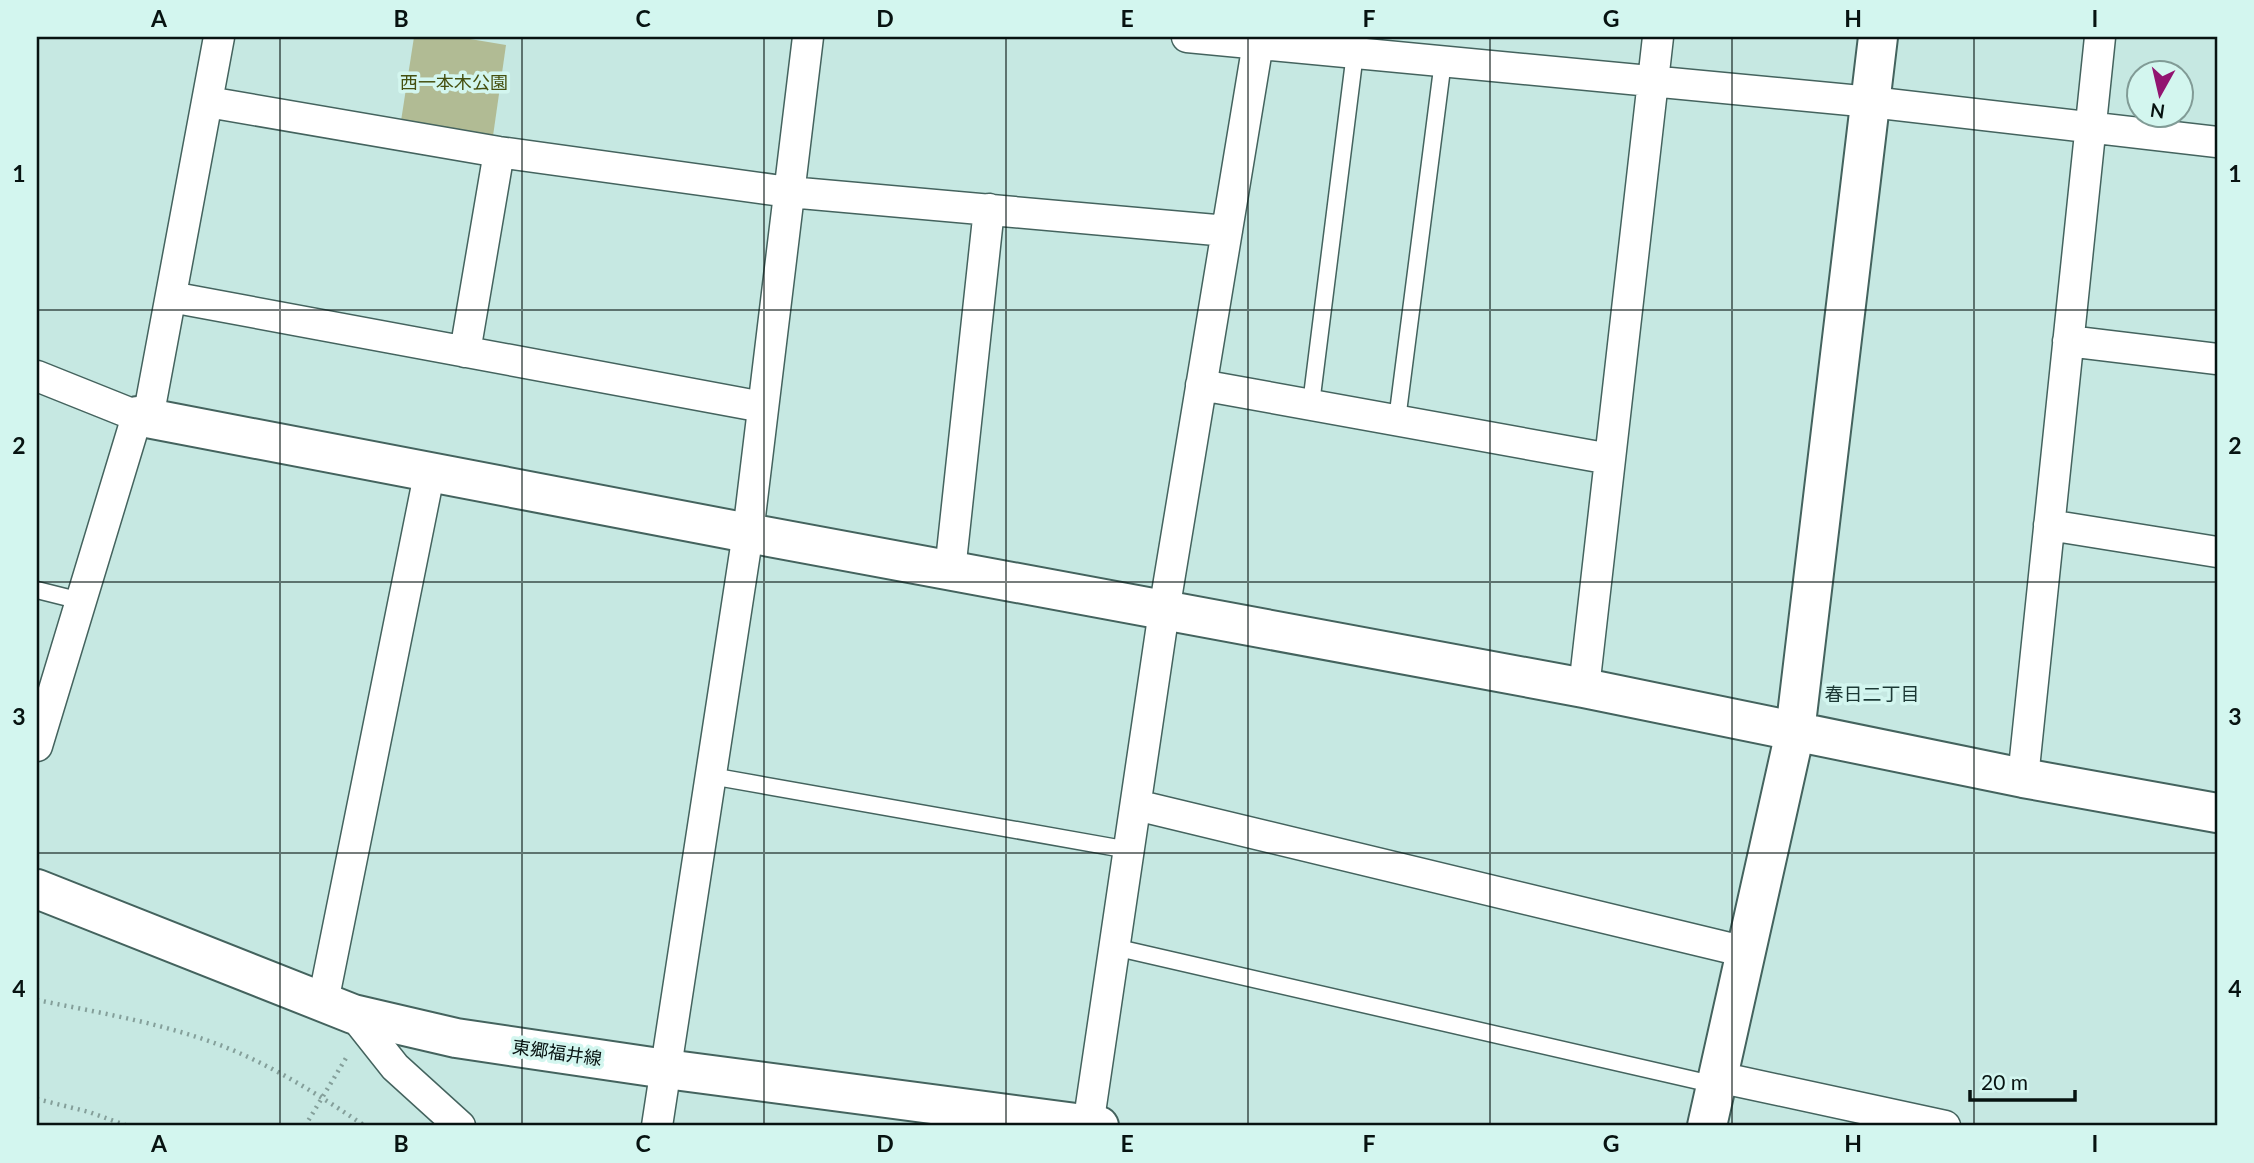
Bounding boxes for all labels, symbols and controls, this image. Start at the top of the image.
text: A [150,4,168,32]
text: B [393,4,409,32]
text: C [635,4,651,32]
text: D [876,4,894,32]
text: E [1120,4,1134,32]
text: F [1362,4,1376,32]
text: G [1603,4,1619,32]
text: H [1844,4,1862,32]
text: I [2092,4,2098,32]
north arrow [2124,60,2194,130]
park label: 西一本木公園 [400,71,508,93]
text: N [2149,99,2166,124]
text: 1 [12,159,26,187]
text: 1 [2228,159,2242,187]
text: 2 [12,431,26,459]
text: 2 [2228,431,2242,459]
district label: 春日二丁目 [1824,682,1920,705]
text: 3 [12,702,26,730]
text: 3 [2228,702,2242,730]
text: 4 [12,974,26,1002]
text: 4 [2228,974,2242,1002]
street label: 東郷福井線 [511,1035,603,1069]
scale bar [1970,1058,2076,1102]
text: 20 m [1981,1069,2028,1094]
text: A [150,1129,168,1157]
text: B [393,1129,409,1157]
text: C [635,1129,651,1157]
text: D [876,1129,894,1157]
text: E [1120,1129,1134,1157]
text: F [1362,1129,1376,1157]
text: G [1603,1129,1619,1157]
text: H [1844,1129,1862,1157]
text: I [2092,1129,2098,1157]

